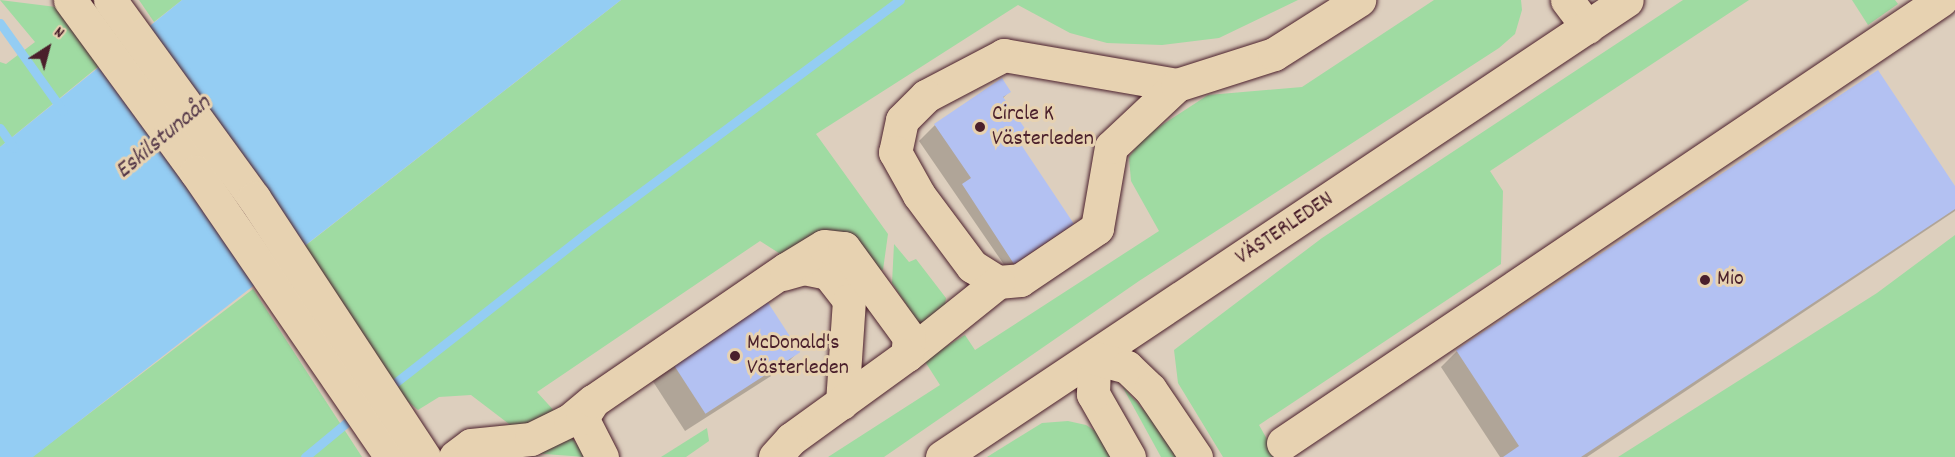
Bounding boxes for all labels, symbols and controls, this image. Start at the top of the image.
north arrow [18,18,78,78]
text: N [49,21,69,45]
water label: Eskilstunaån [110,90,218,186]
place label: Circle K Västerleden [992,101,1094,152]
marker: Circle K Västerleden [973,120,987,134]
street label: VÄSTERLEDEN [1231,187,1339,271]
place label: Mio [1717,267,1744,293]
marker: Mio [1698,273,1712,287]
place label: McDonald's Västerleden [747,330,849,382]
marker: McDonald's Västerleden [728,349,742,363]

